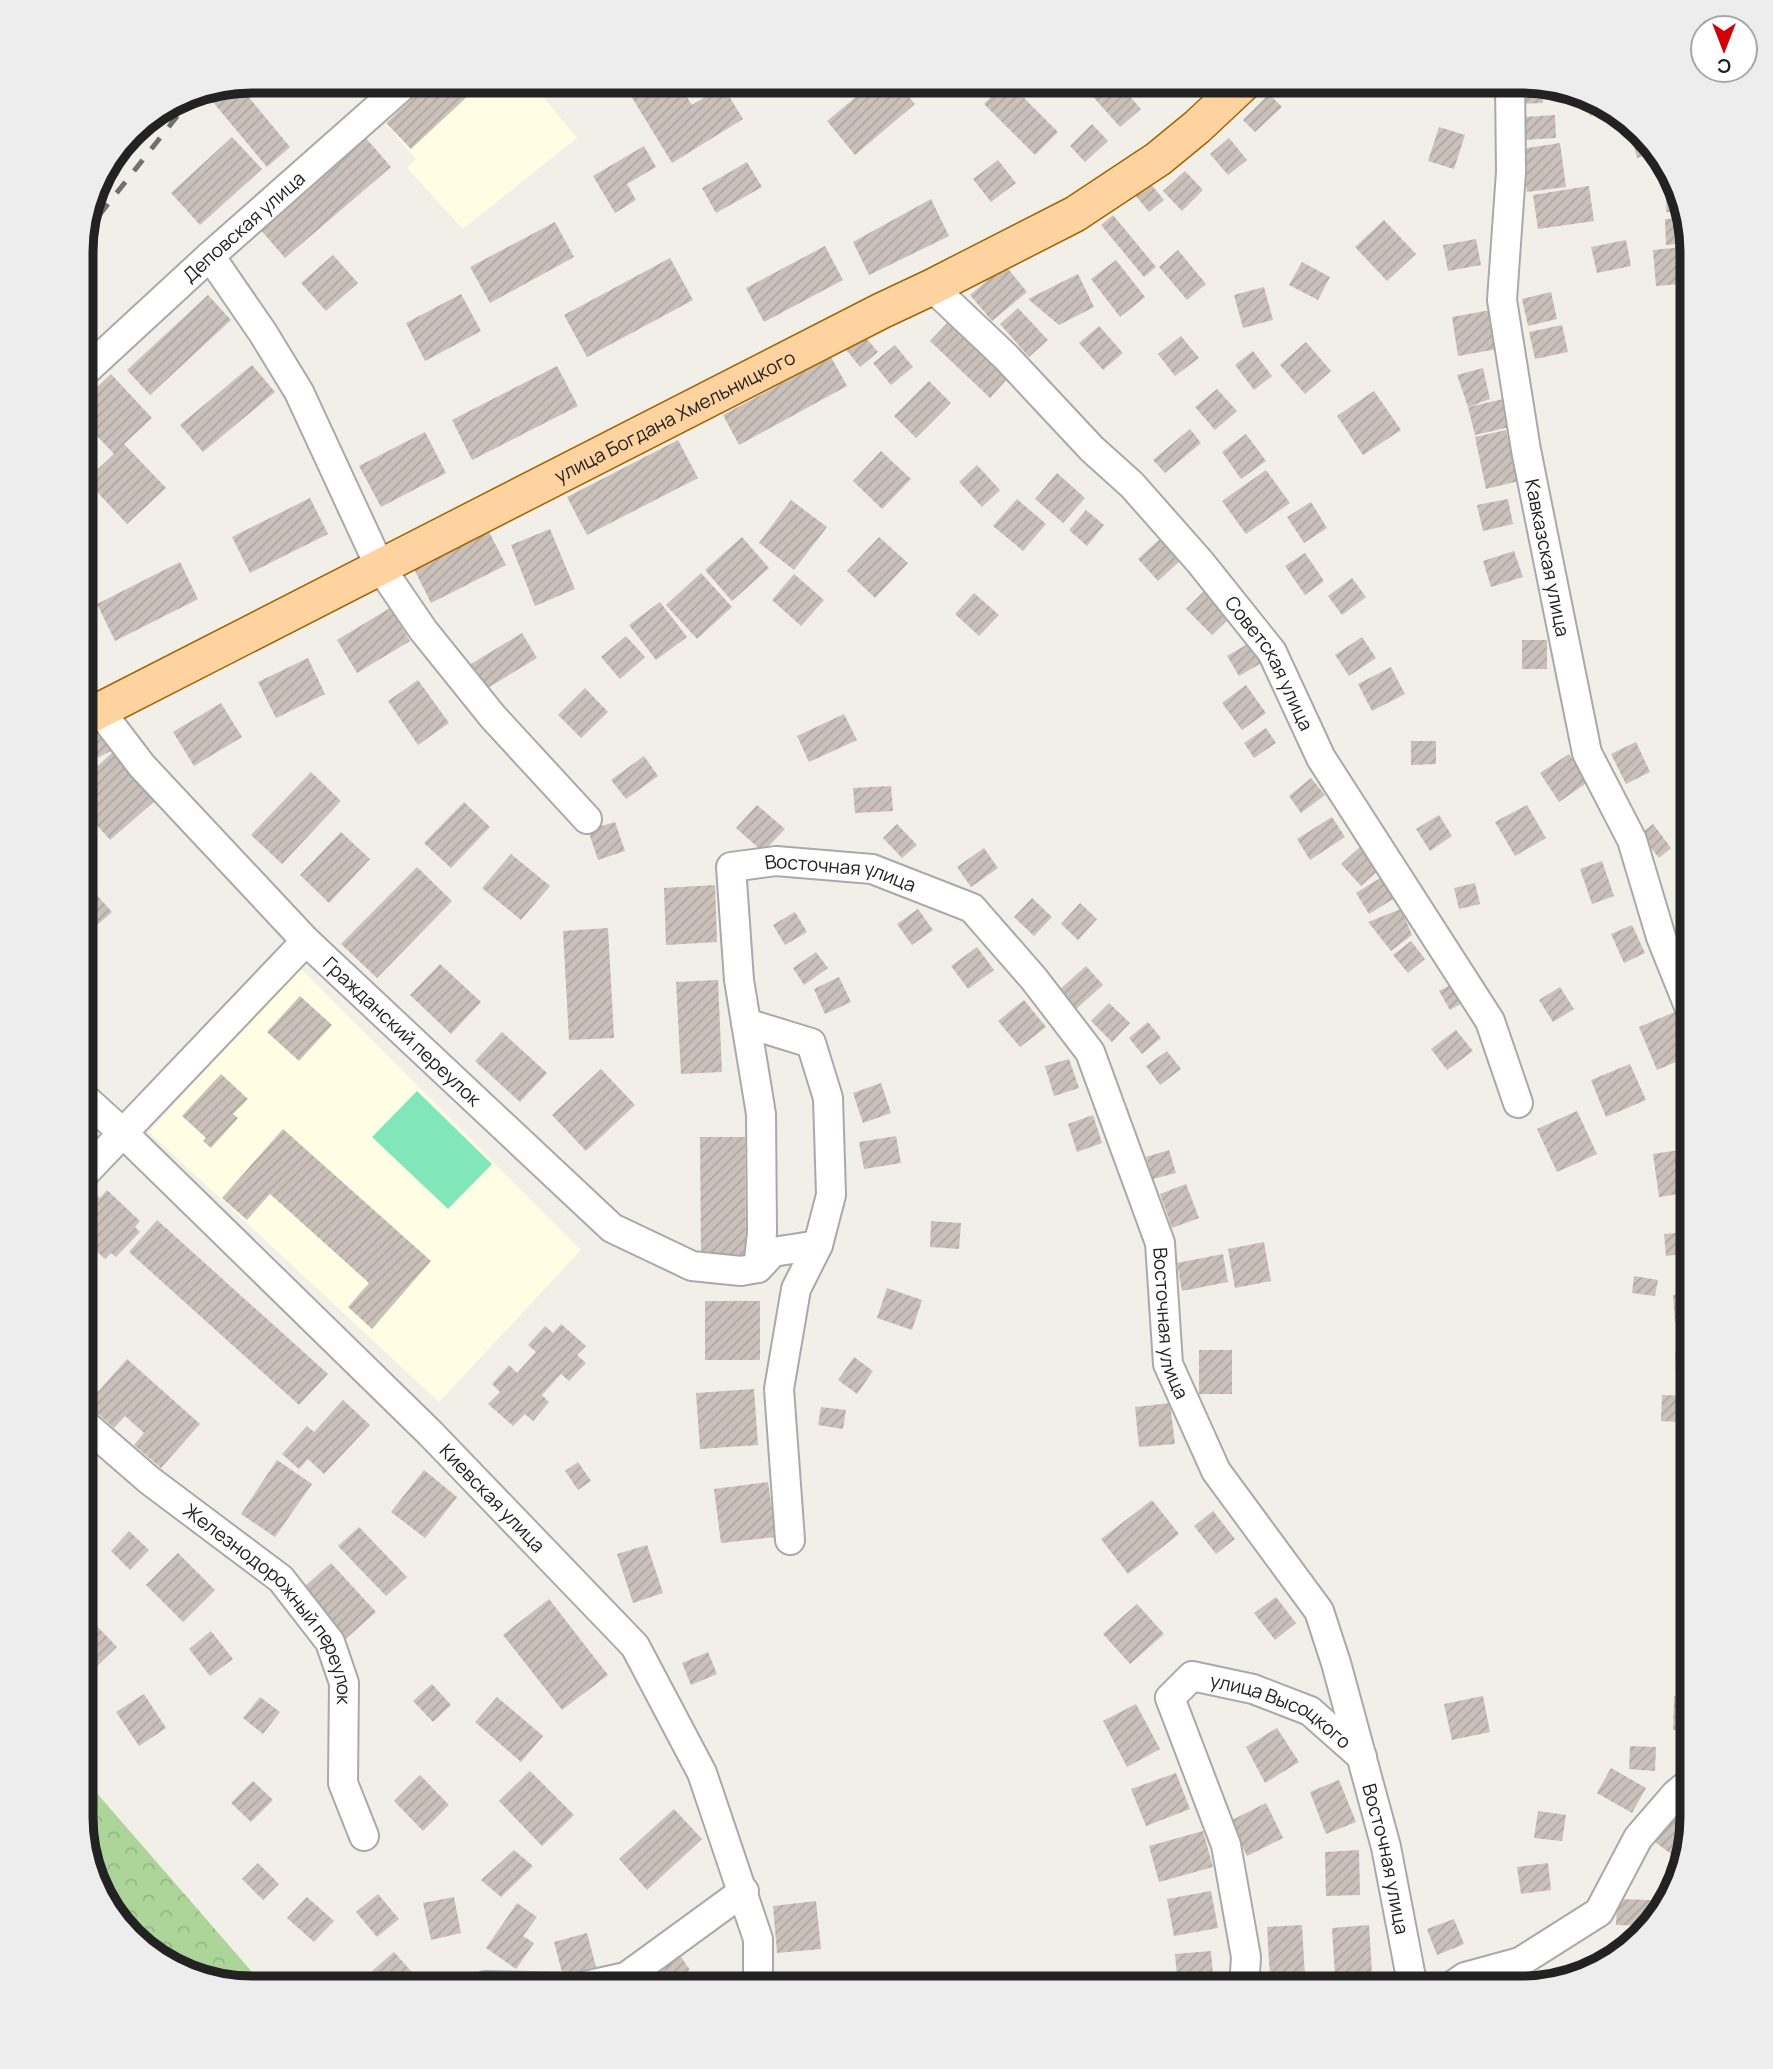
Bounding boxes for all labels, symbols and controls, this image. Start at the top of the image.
north arrow [1689,14,1759,84]
text: С [1717,53,1731,79]
street label: Деповская улица [177,165,310,288]
street label: улица Богдана Хмельницкого [550,344,800,489]
street label: Кавказская улица [1519,477,1576,639]
street label: Советская улица [1219,590,1320,735]
street label: Восточная улица [763,848,920,898]
street label: Гражданский переулок [318,951,487,1112]
street label: Восточная улица [1147,1246,1195,1403]
street label: Киевская улица [434,1438,551,1558]
street label: Железнодорожный переулок [178,1497,357,1705]
street label: улица Высоцкого [1208,1667,1357,1755]
street label: Восточная улица [1356,1780,1415,1936]

